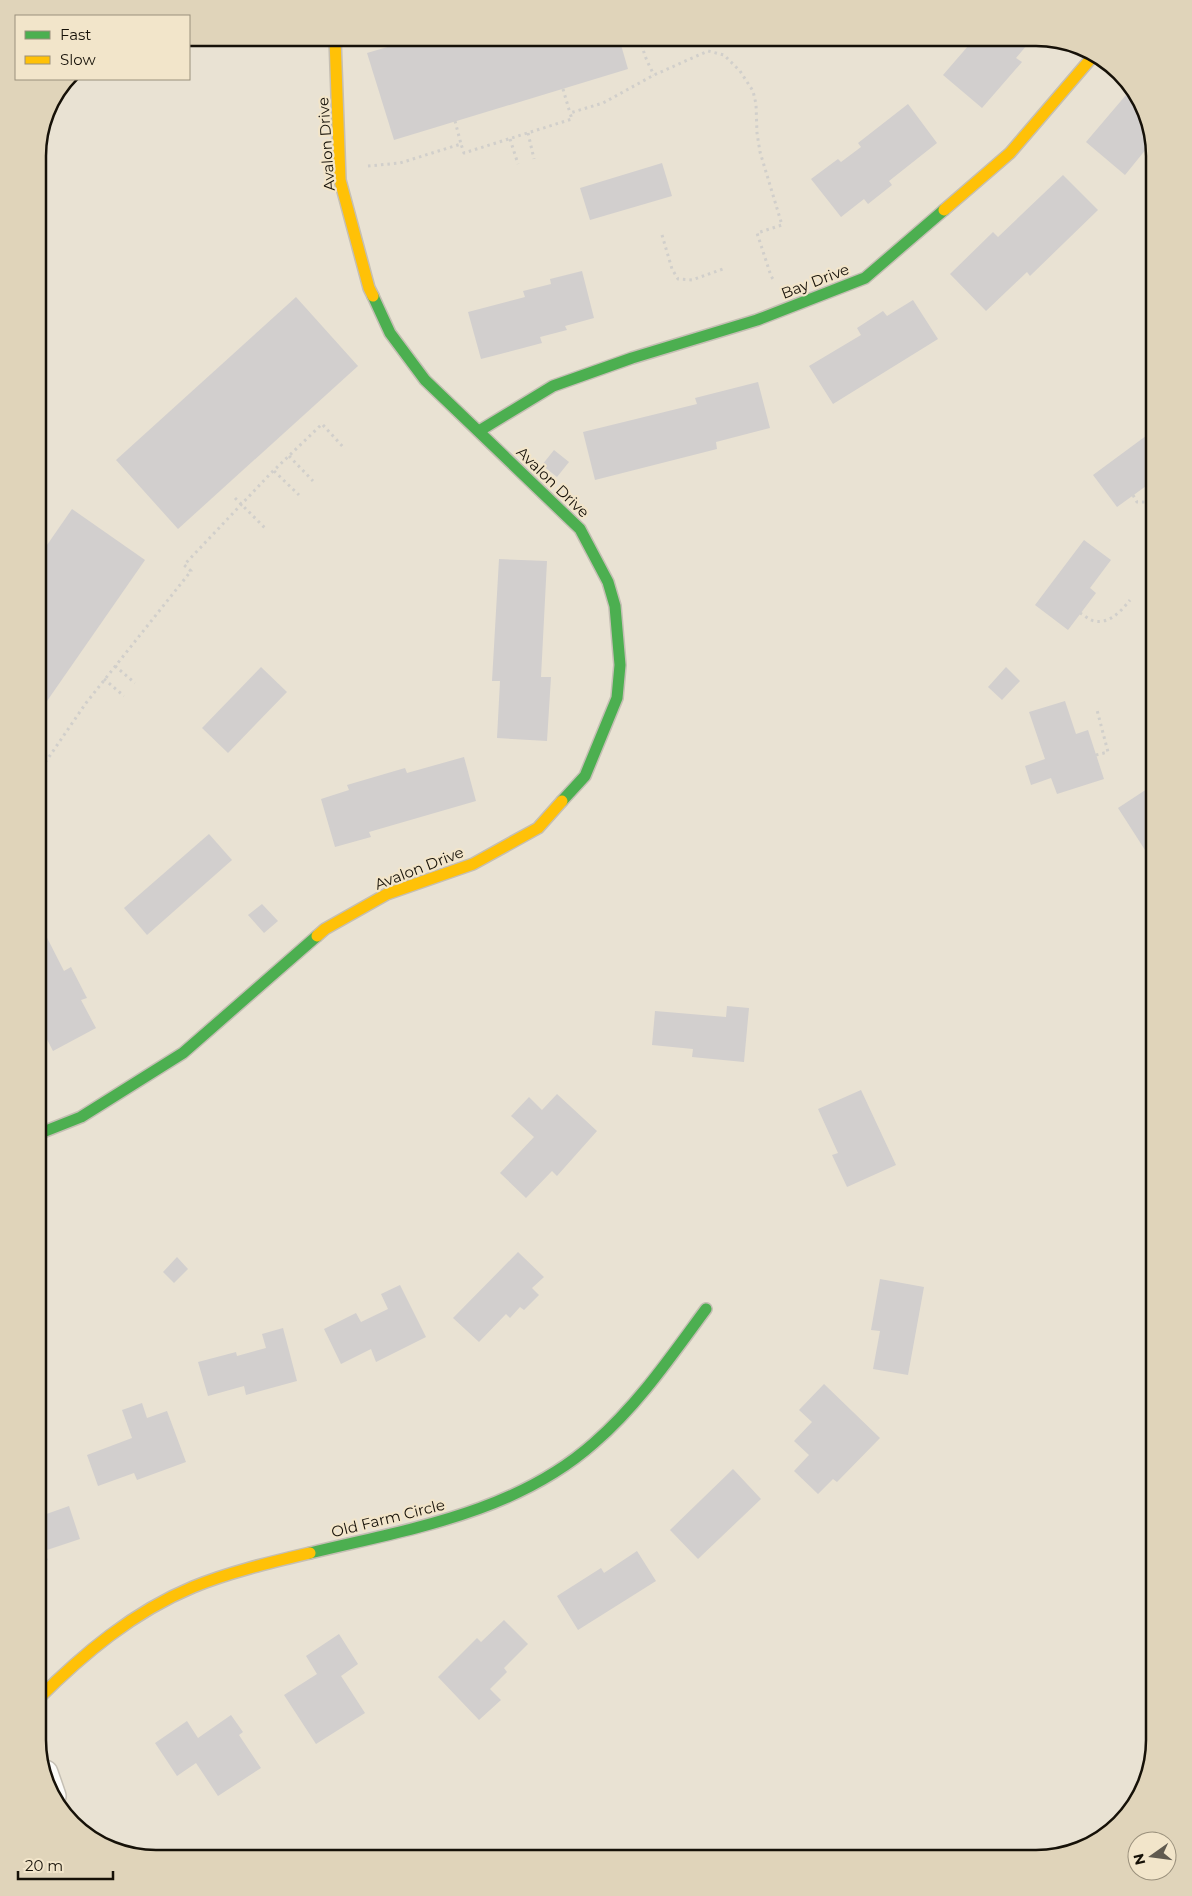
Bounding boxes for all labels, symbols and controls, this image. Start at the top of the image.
legend [15,15,190,80]
text: Fast [60,25,91,44]
text: Slow [60,50,96,69]
street label: Avalon Drive [313,97,339,191]
street label: Bay Drive [778,259,852,303]
street label: Avalon Drive [513,443,593,521]
street label: Avalon Drive [372,842,466,894]
street label: Old Farm Circle [329,1495,447,1541]
north arrow [1127,1831,1177,1881]
scale bar [18,1848,112,1880]
text: N [1129,1851,1149,1867]
text: 20 m [25,1856,63,1875]

